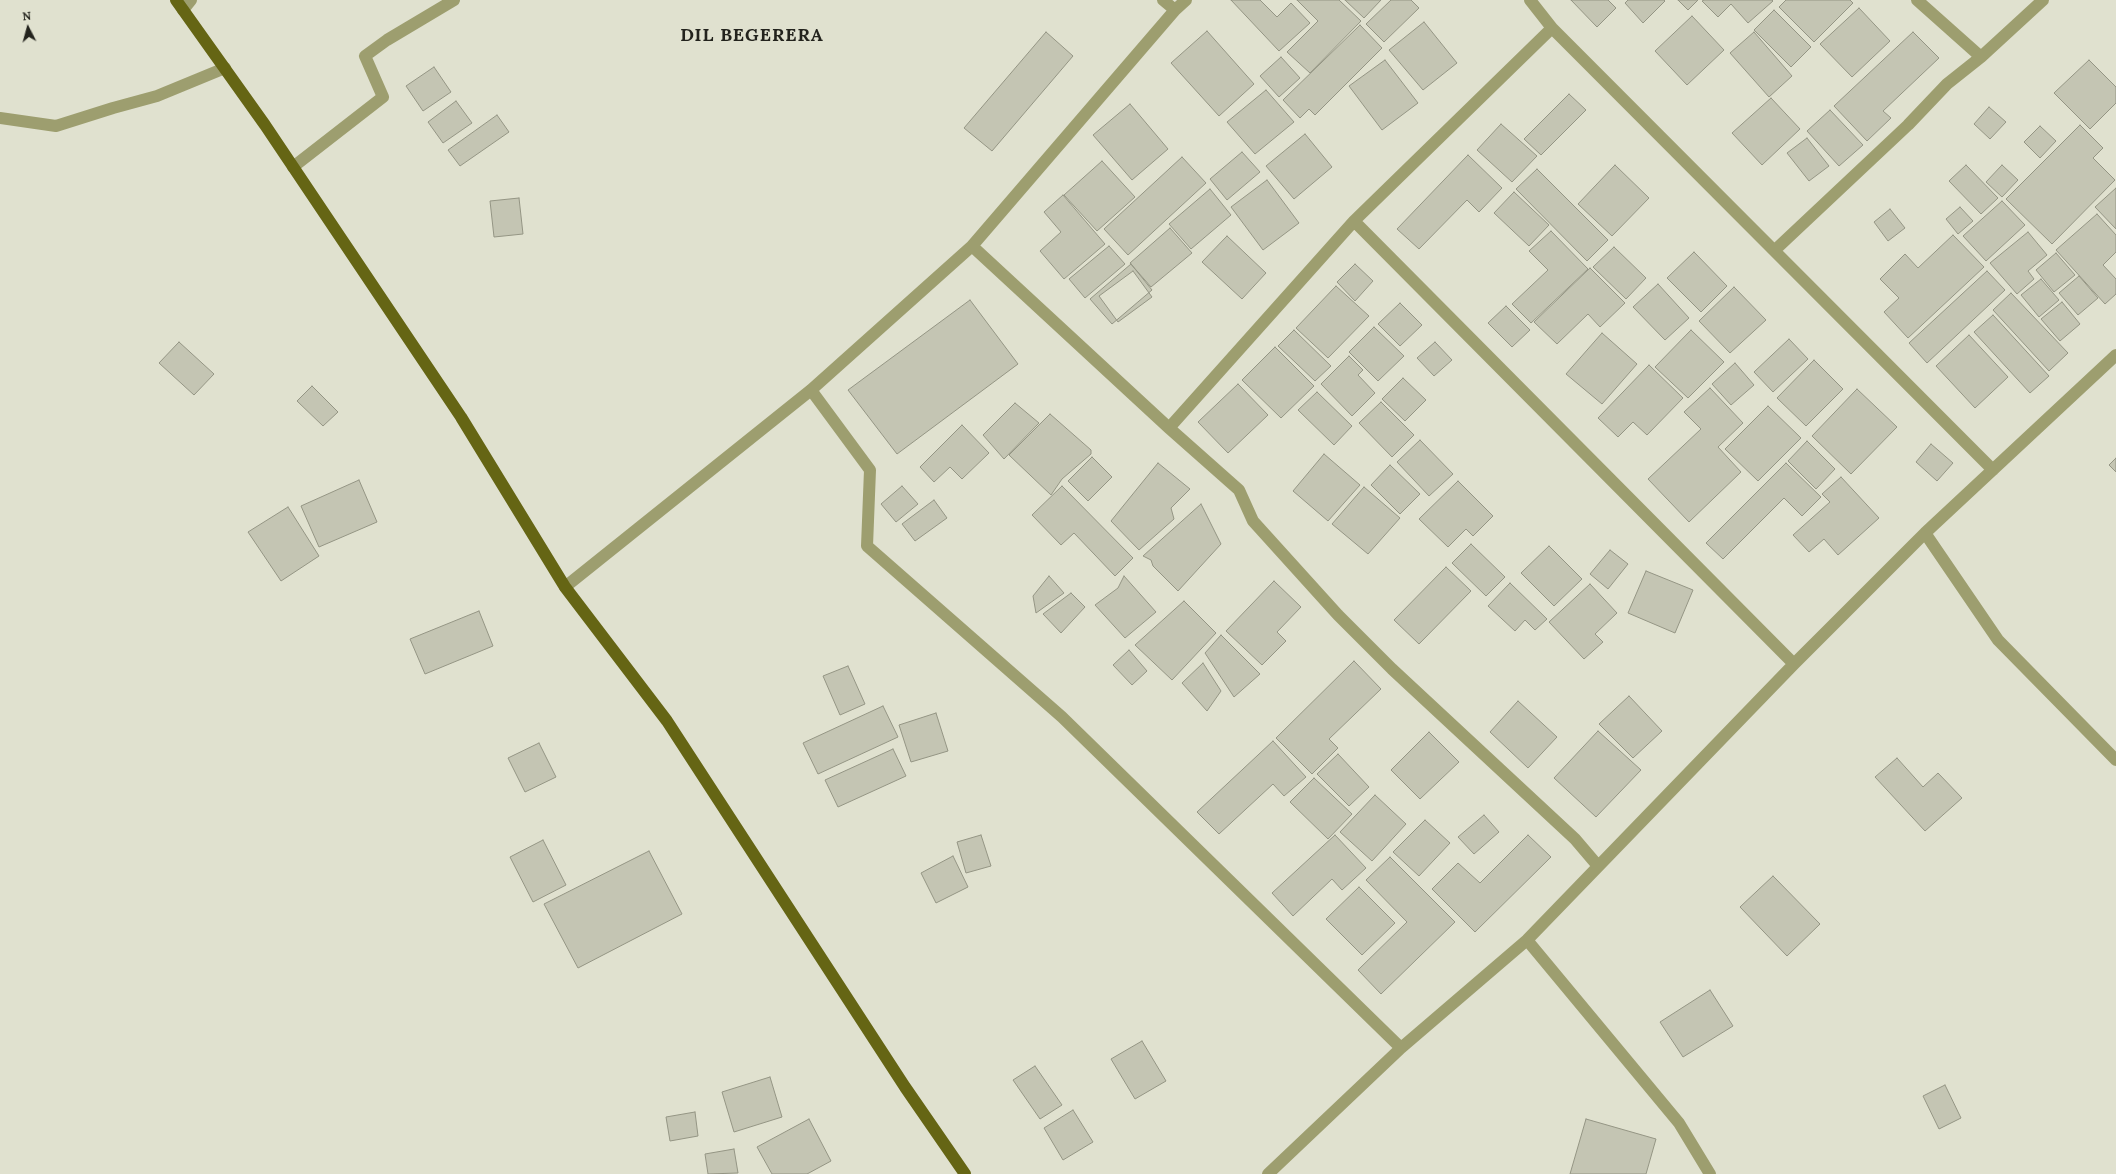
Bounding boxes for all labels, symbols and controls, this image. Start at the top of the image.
north arrow [8,8,48,48]
text: N [22,9,32,23]
district label: DIL BEGERERA [680,25,824,47]

